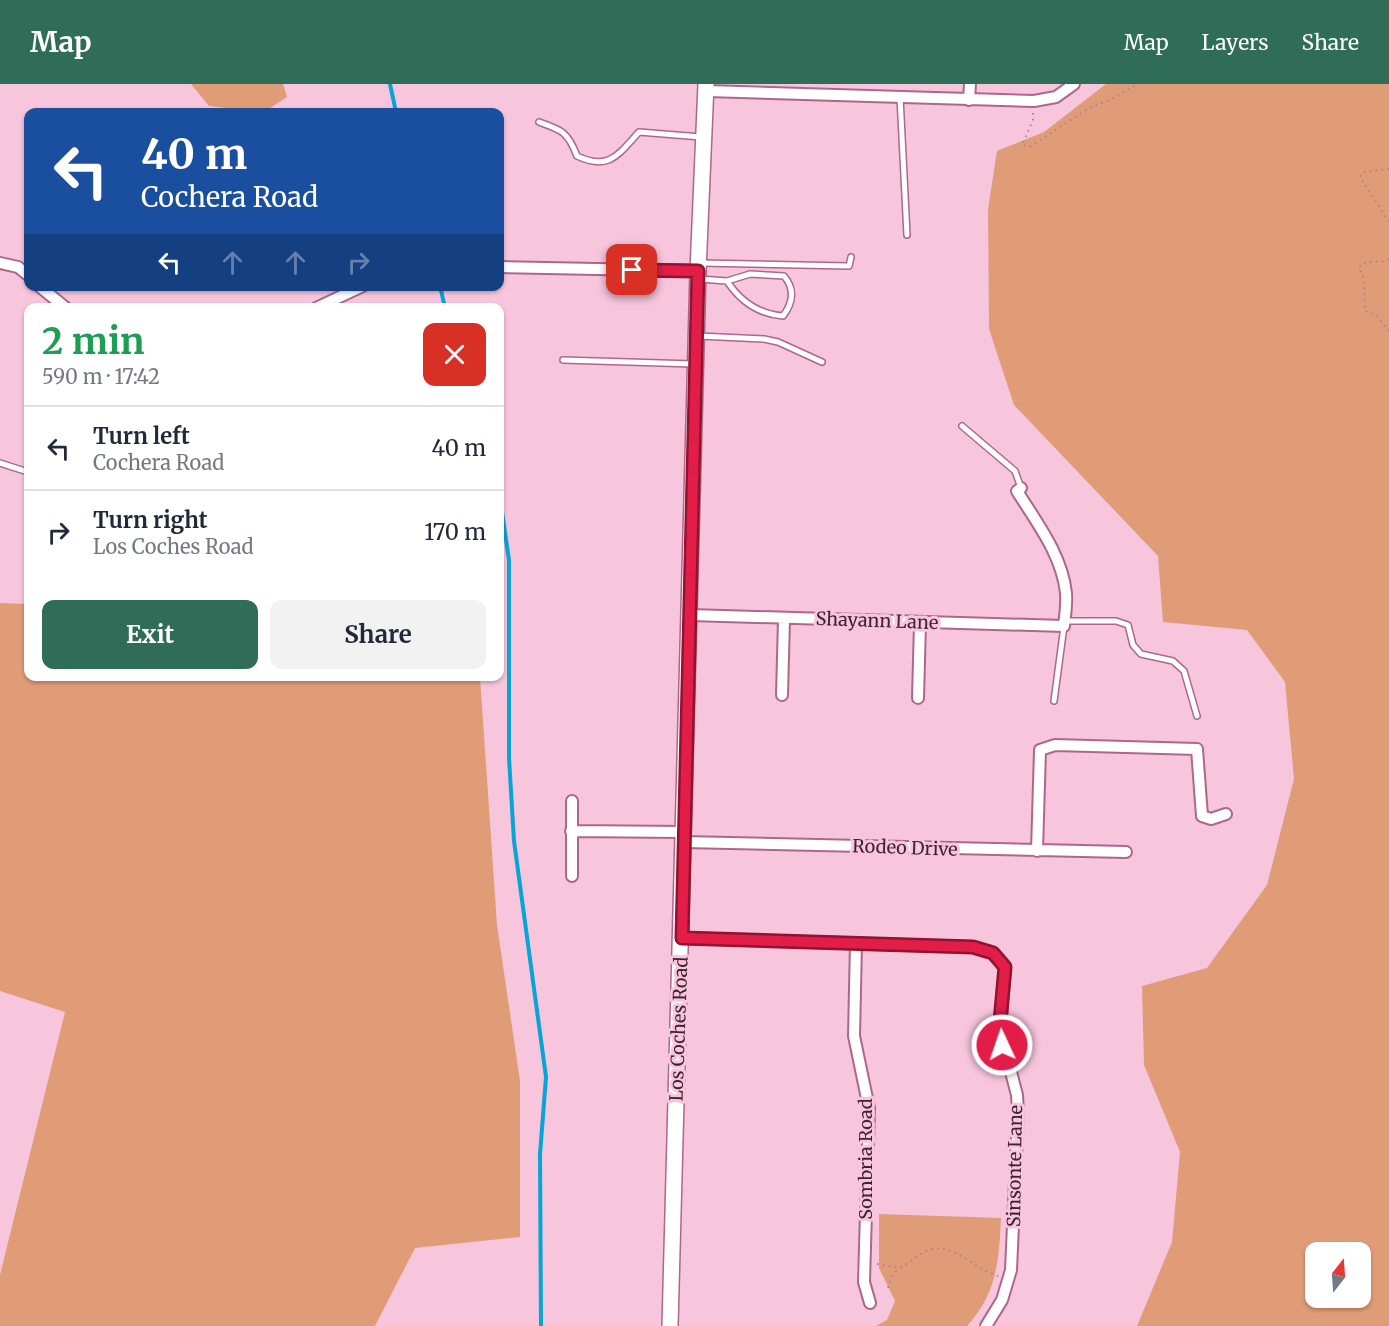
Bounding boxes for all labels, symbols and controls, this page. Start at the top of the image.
text: Map [30,24,92,60]
text: Map [1124,29,1169,56]
text: Layers [1202,29,1269,56]
text: Share [1302,29,1359,56]
text: 40 m [141,128,247,180]
icon: left [42,132,120,210]
text: Cochera Road [141,180,318,214]
pin [606,244,657,295]
icon: left [153,246,186,279]
icon: ahead [216,246,249,279]
icon: ahead [279,246,312,279]
icon: right [342,246,375,279]
icon: arrive [615,253,648,286]
text: 2 min [42,319,145,364]
button: close [423,323,486,386]
text: 590 m · 17:42 [42,364,160,389]
text: Turn left [93,422,190,450]
icon: left [42,432,75,465]
text: 40 m [431,434,486,462]
text: Cochera Road [93,450,224,475]
text: Turn right [93,506,207,534]
icon: right [42,516,75,549]
text: 170 m [424,518,486,546]
text: Los Coches Road [93,534,254,559]
button: Exit [42,600,258,669]
button: Share [270,600,486,669]
street label: Shayann Lane [815,607,939,634]
street label: Rodeo Drive [852,834,958,861]
street label: Los Coches Road [664,956,693,1102]
position arrow [970,1013,1034,1077]
street label: Sombria Road [854,1098,877,1220]
street label: Sinsonte Lane [1002,1105,1027,1227]
north arrow [1305,1242,1371,1308]
map controls [1305,1242,1371,1308]

